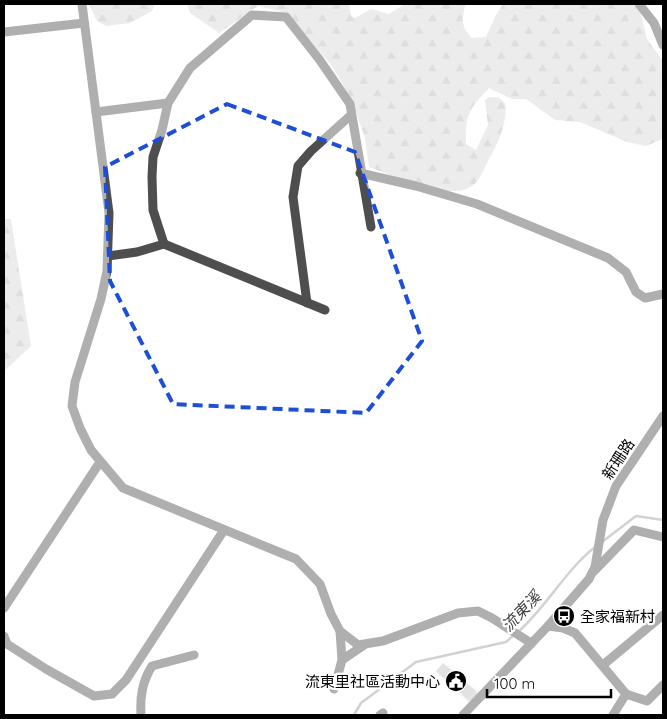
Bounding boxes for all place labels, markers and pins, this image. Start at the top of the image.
bus stop icon: 全家福新村 [552,604,576,628]
place label: 全家福新村 [580,607,655,626]
public building icon: 流東里社區活動中心 [444,669,468,693]
place label: 流東里社區活動中心 [305,672,440,691]

